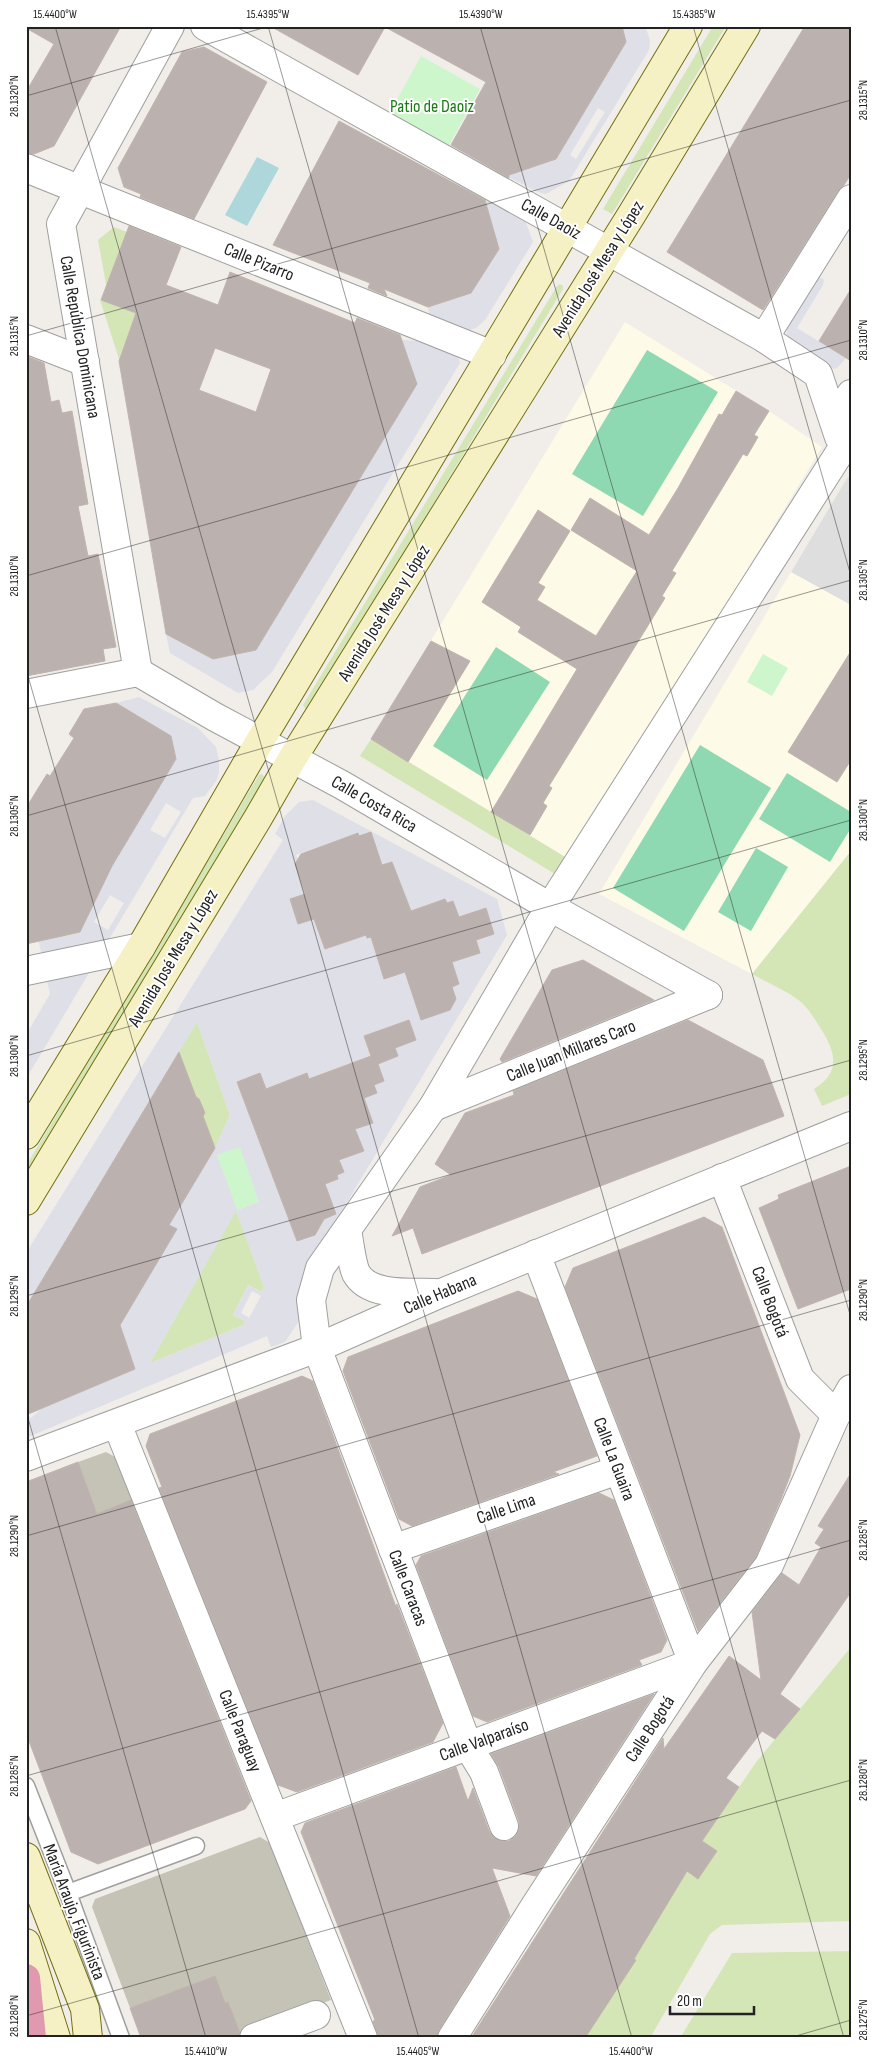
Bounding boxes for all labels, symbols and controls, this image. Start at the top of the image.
text: 15.4400°W [33,7,77,22]
text: 15.4395°W [247,7,290,22]
text: 15.4390°W [459,7,503,22]
text: 15.4385°W [673,7,716,22]
text: 28.1320°N [7,75,22,117]
text: 28.1315°N [856,80,871,120]
park label: Patio de Daoiz [390,96,475,117]
street label: Calle Daoiz [517,194,585,244]
street label: Avenida José Mesa y López [547,197,649,342]
street label: Calle Pizarro [221,238,297,286]
street label: Calle República Dominicana [55,254,105,420]
text: 28.1315°N [7,316,22,356]
text: 28.1310°N [856,320,871,361]
street label: Avenida José Mesa y López [333,541,435,686]
text: 28.1310°N [7,556,22,597]
text: 28.1305°N [856,559,871,601]
street label: Calle Costa Rica [327,771,421,837]
text: 28.1305°N [7,795,22,837]
text: 28.1300°N [856,799,871,841]
street label: Avenida José Mesa y López [123,885,223,1031]
street label: Calle Juan Millares Caro [503,1015,639,1087]
text: 28.1300°N [7,1035,22,1077]
text: 28.1295°N [856,1039,871,1081]
street label: Calle Bogotá [747,1263,793,1341]
street label: Calle Habana [400,1269,480,1319]
text: 28.1295°N [7,1275,22,1317]
text: 28.1290°N [856,1279,871,1321]
street label: Calle La Guaira [589,1415,639,1504]
street label: Calle Lima [474,1489,538,1529]
text: 28.1290°N [7,1515,22,1557]
text: 28.1285°N [856,1519,871,1561]
street label: Calle Caracas [384,1547,432,1629]
street label: Calle Paraguay [214,1687,266,1775]
street label: Calle Bogotá [621,1692,679,1766]
street label: Calle Valparaíso [437,1714,531,1766]
text: 28.1285°N [7,1755,22,1797]
text: 28.1280°N [856,1759,871,1801]
street label: María Araujo, Figurinista [38,1841,110,1983]
scale bar [670,1984,753,2016]
text: 20 m [677,1992,702,2011]
text: 28.1280°N [7,1995,22,2037]
text: 28.1275°N [856,1999,871,2041]
text: 15.4410°W [185,2044,227,2059]
text: 15.4405°W [397,2044,440,2059]
text: 15.4400°W [609,2044,653,2059]

